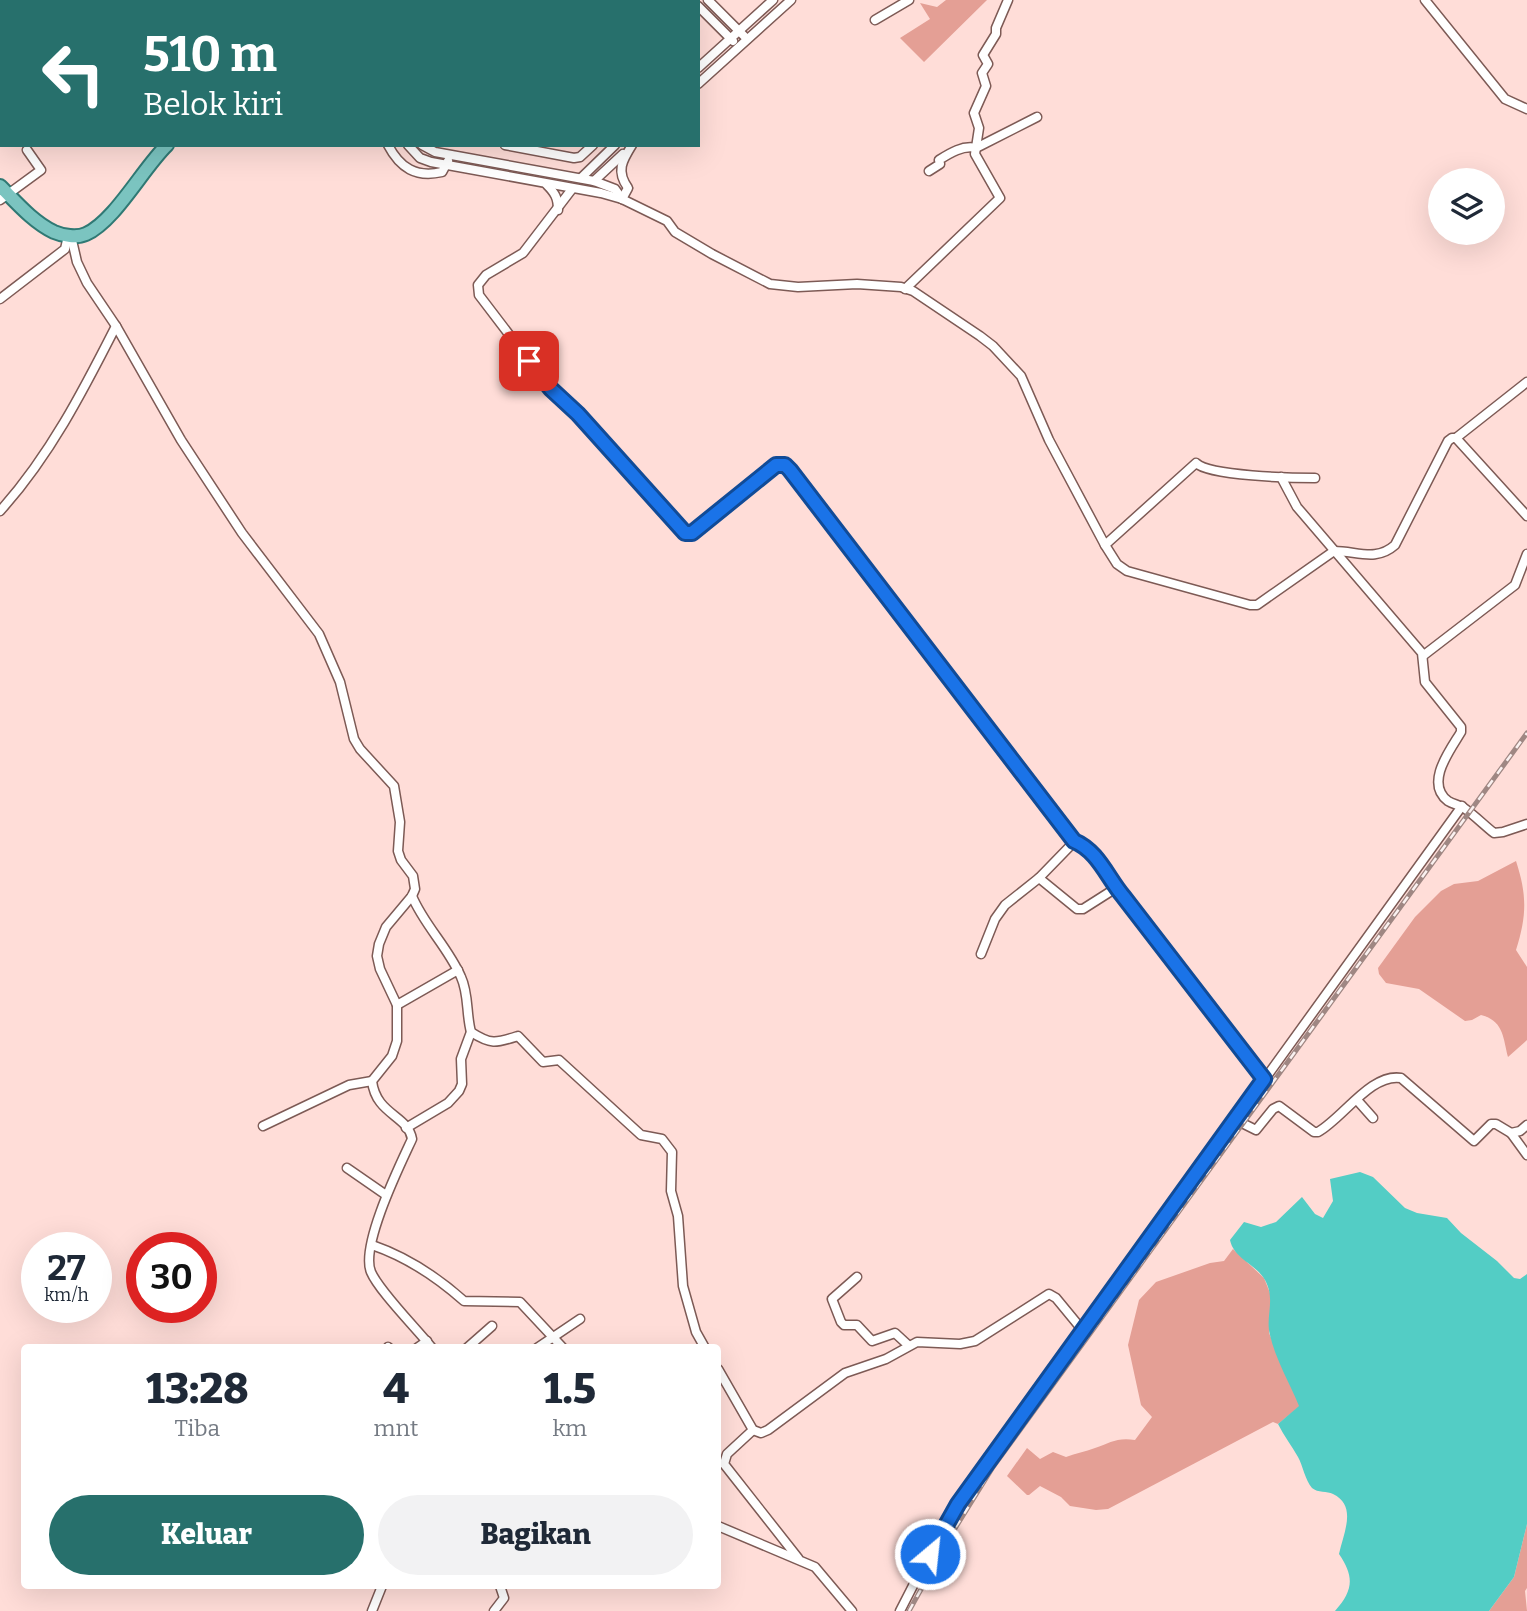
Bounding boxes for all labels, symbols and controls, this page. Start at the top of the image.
text: 510 m [143,25,277,84]
icon: left [28,28,119,119]
text: Belok kiri [143,85,283,123]
map controls [1428,168,1505,245]
button: layers [1428,168,1505,245]
pin [499,331,559,391]
icon: arrive [510,342,548,380]
speed limit sign: 30 [126,1232,217,1323]
text: 27 [47,1247,86,1289]
text: km/h [44,1284,89,1306]
text: 13:28 [146,1364,249,1414]
text: 4 [383,1364,409,1414]
text: 1.5 [544,1364,596,1414]
text: Tiba [174,1414,220,1442]
text: mnt [374,1414,418,1442]
text: km [552,1414,587,1442]
button: Keluar [49,1495,364,1575]
button: Bagikan [378,1495,693,1575]
position arrow [893,1517,967,1591]

